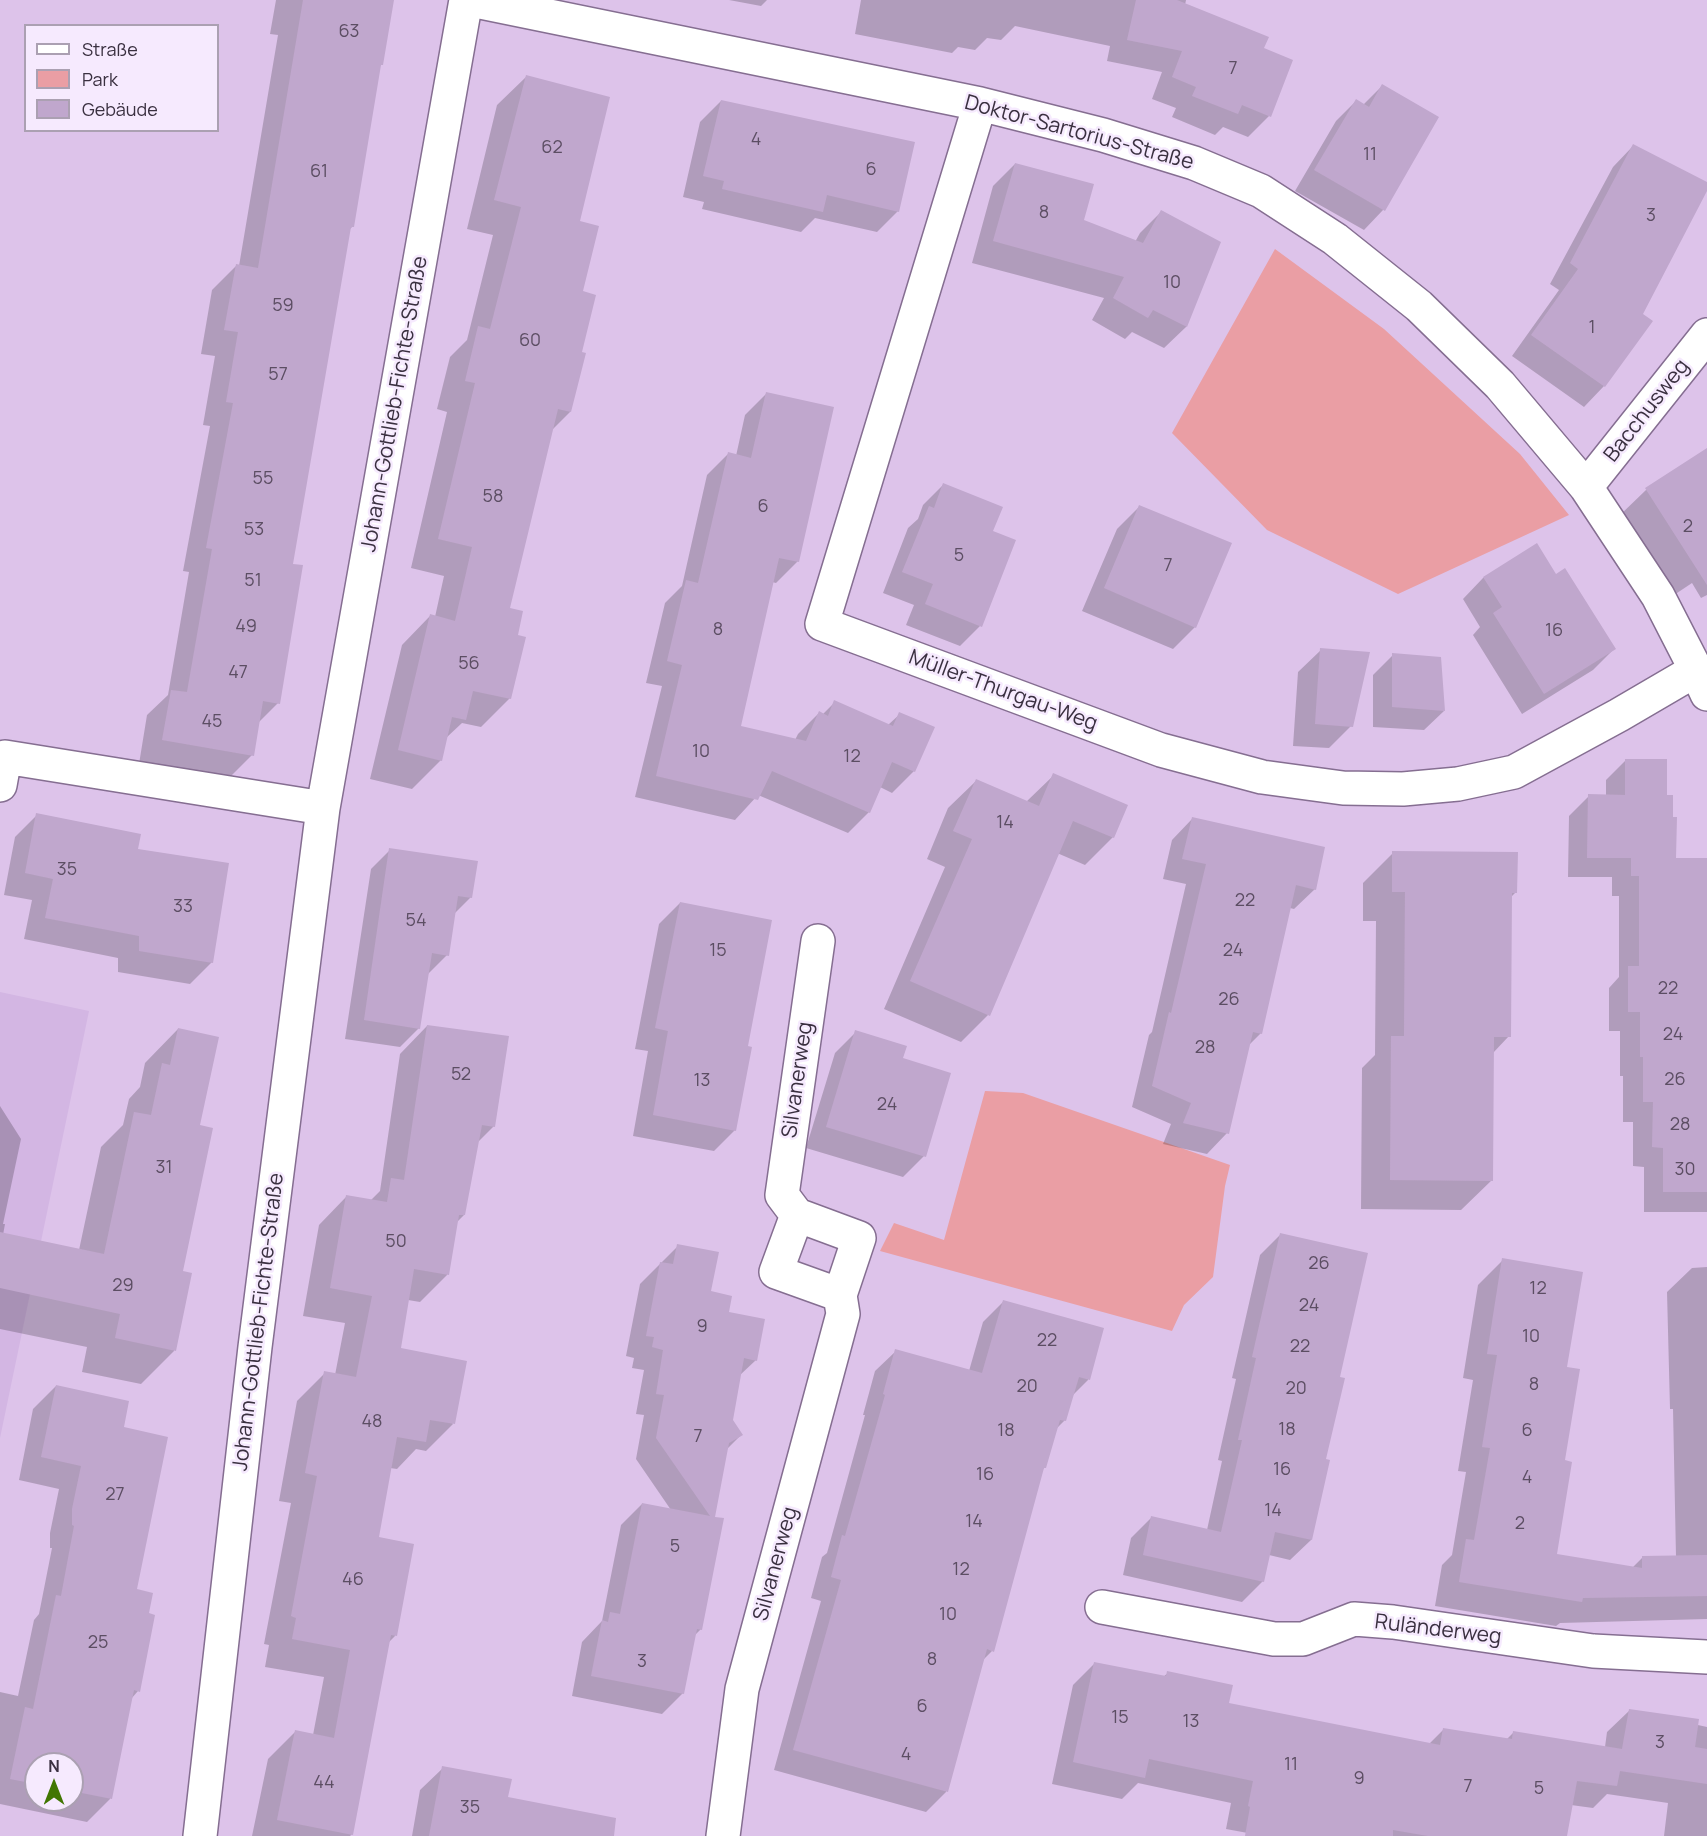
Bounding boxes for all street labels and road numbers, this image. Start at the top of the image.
street label: Doktor-Sartorius-Straße [962,90,1196,176]
street label: Johann-Gottlieb-Fichte-Straße [357,254,433,554]
street label: Bacchusweg [1599,355,1695,467]
street label: Müller-Thurgau-Weg [905,645,1101,737]
street label: Silvanerweg [777,1020,819,1140]
street label: Johann-Gottlieb-Fichte-Straße [228,1172,290,1472]
street label: Silvanerweg [749,1504,803,1624]
street label: Ruländerweg [1373,1610,1503,1650]

